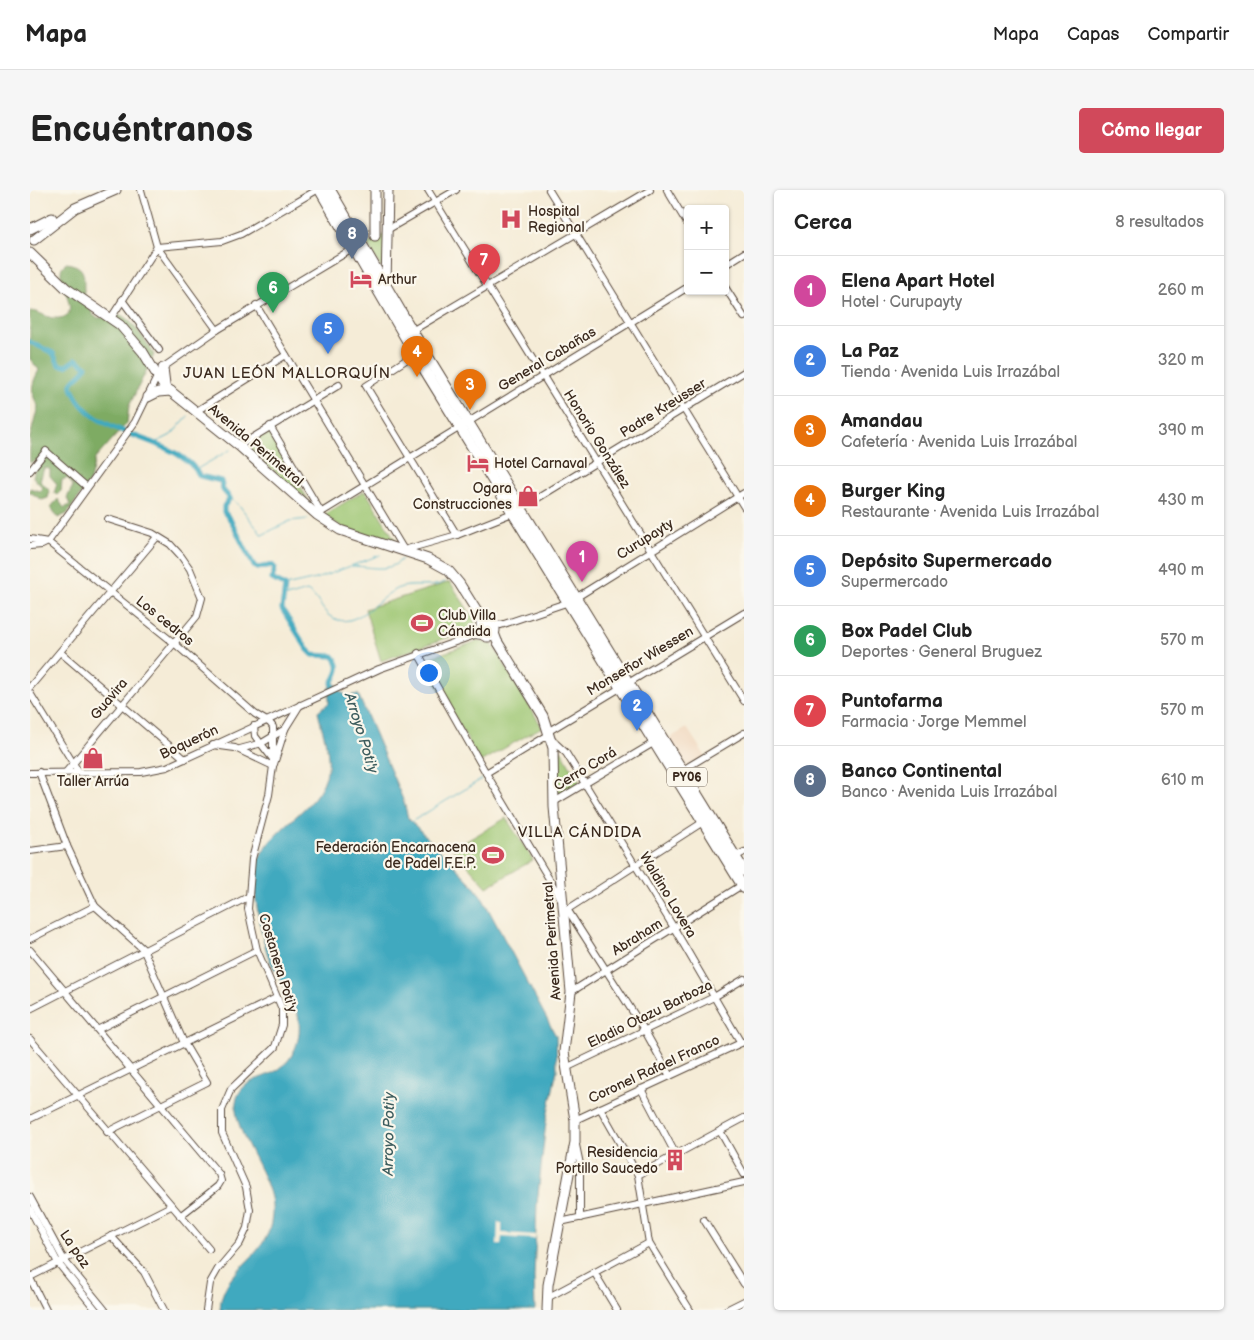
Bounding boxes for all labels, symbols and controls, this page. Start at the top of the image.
text: Mapa [25,20,87,49]
text: Mapa [993,24,1039,45]
text: Capas [1067,24,1120,45]
text: Compartir [1148,24,1229,45]
button: Cómo llegar [1079,108,1224,153]
text: Encuéntranos [30,109,253,152]
place label: Hospital Regional [528,203,585,236]
map controls [684,205,729,295]
button: + [684,205,729,250]
hospital icon: Hospital Regional [498,206,524,232]
text: Cerca [794,210,852,235]
text: 8 resultados [1115,213,1204,232]
pin: 8 [336,218,368,259]
pin: 7 [468,244,500,285]
button: − [684,250,729,295]
hotel icon: Arthur [348,266,374,292]
text: Elena Apart Hotel [841,270,995,293]
place label: Arthur [378,271,418,288]
pin: 6 [257,272,289,313]
text: 1 [807,281,813,300]
text: 260 m [1158,281,1204,300]
text: Hotel · Curupayty [841,293,962,312]
pin: 5 [312,313,344,354]
street label: General Cabañas [495,323,599,395]
pin: 4 [401,336,433,377]
text: La Paz [841,340,899,363]
text: 2 [805,351,815,370]
text: 320 m [1158,351,1204,370]
text: Tienda · Avenida Luis Irrazábal [841,363,1060,382]
district label: JUAN LEÓN MALLORQUÍN [183,364,391,383]
pin: 3 [454,369,486,410]
street label: Padre Kreusser [617,374,710,441]
street label: Honorio González [560,387,634,492]
street label: Avenida Perimetral [205,400,307,490]
text: Amandau [841,410,923,433]
text: 3 [805,421,815,440]
text: 390 m [1158,421,1204,440]
text: Cafetería · Avenida Luis Irrazábal [841,433,1077,452]
hotel icon: Hotel Carnaval [465,450,491,476]
place label: Hotel Carnaval [494,455,587,472]
place label: Ogara Construcciones [413,480,512,513]
text: Burger King [841,480,945,503]
shop icon: Ogara Construcciones [515,483,541,509]
text: 4 [805,491,815,510]
text: 430 m [1157,491,1204,510]
text: Restaurante · Avenida Luis Irrazábal [841,503,1099,522]
street label: Curupayty [614,515,677,563]
pin: 1 [566,541,598,582]
text: Depósito Supermercado [841,550,1052,573]
text: 5 [805,561,815,580]
text: 490 m [1158,561,1204,580]
text: Supermercado [841,573,948,592]
street label: Los cedros [133,592,197,650]
place label: Club Villa Cándida [438,607,496,640]
sports icon: Club Villa Cándida [409,610,435,636]
text: Box Padel Club [841,620,973,643]
street label: Monseñor Wiessen [584,622,696,699]
text: 6 [805,631,815,650]
text: 570 m [1160,631,1204,650]
text: Deportes · General Bruguez [841,643,1042,662]
your location [416,660,442,686]
street label: Guavira [87,675,131,723]
water label: Arroyo Poti'y [339,689,383,777]
pin: 2 [621,690,653,731]
text: Puntofarma [841,690,943,713]
text: 7 [806,701,814,720]
text: 570 m [1160,701,1204,720]
text: Farmacia · Jorge Memmel [841,713,1027,732]
street label: Boquerón [157,721,221,763]
street label: Cerro Corá [550,744,620,794]
shop icon: Taller Arrúa [80,745,106,771]
text: Banco Continental [841,760,1002,783]
road number: PY06 [667,768,707,786]
text: 8 [805,771,815,790]
text: 610 m [1161,771,1204,790]
place label: Taller Arrúa [57,773,129,790]
text: Banco · Avenida Luis Irrazábal [841,783,1057,802]
district label: VILLA CÁNDIDA [518,823,642,842]
place label: Federación Encarnacena de Padel F.E.P. [315,839,476,872]
sports icon: Federación Encarnacena de Padel F.E.P. [480,842,506,868]
street label: Waldino Lovera [636,849,700,941]
street label: Avenida Perimetral [539,881,565,1001]
street label: Costanera Poti'y [255,912,301,1015]
street label: Abraham [609,915,665,959]
street label: Eladio Otazu Barboza [585,976,715,1052]
street label: Coronel Rafael Franco [586,1031,722,1107]
water label: Arroyo Poti'y [379,1091,399,1177]
place label: Residencia Portillo Saucedo [556,1144,658,1177]
building icon: Residencia Portillo Saucedo [662,1147,688,1173]
street label: La paz [56,1227,94,1271]

